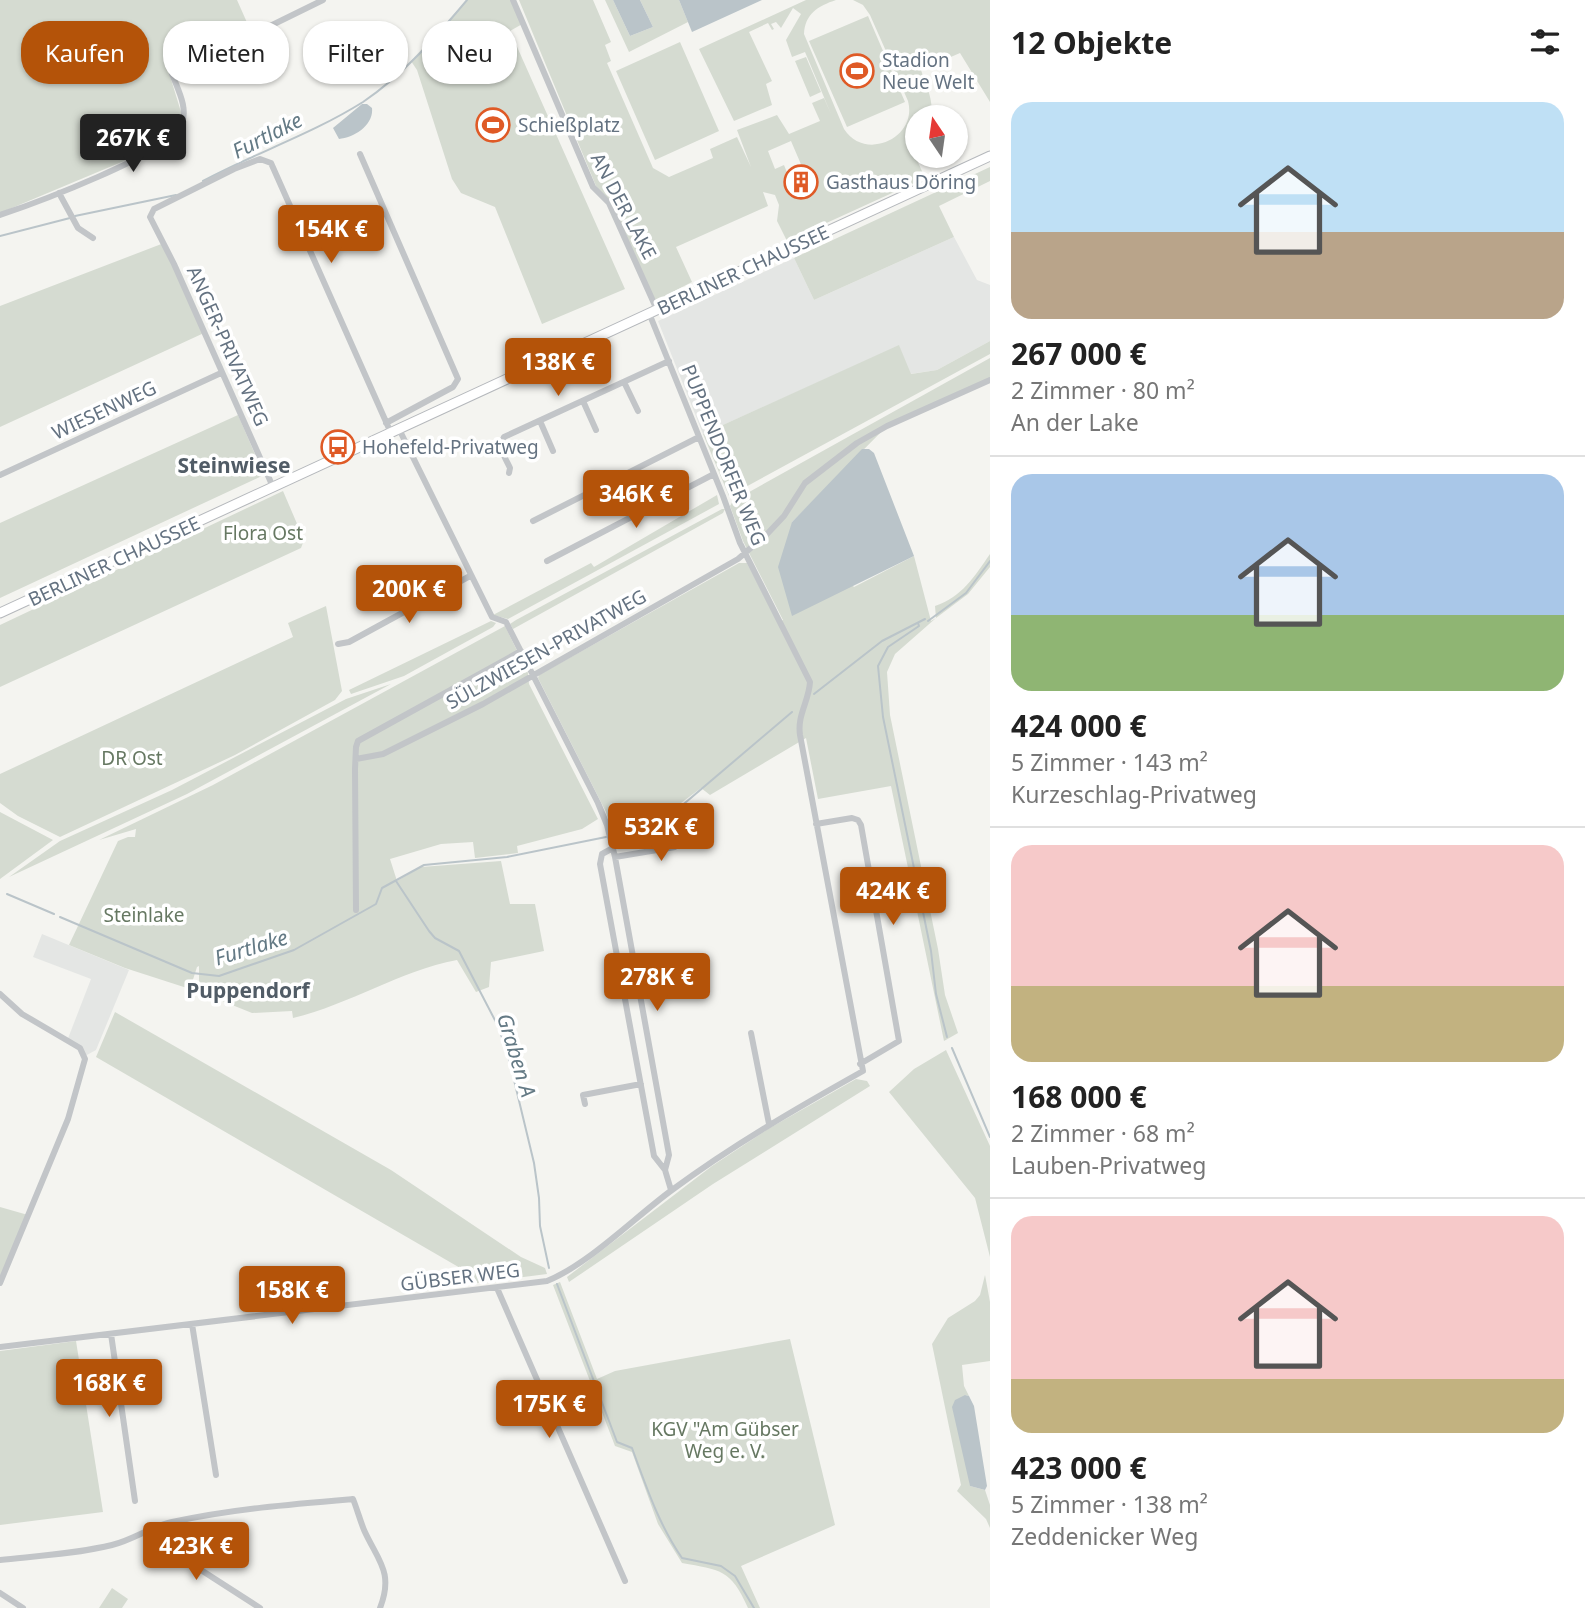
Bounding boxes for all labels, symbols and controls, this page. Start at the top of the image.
chip: Kaufen [21,21,149,84]
chip: Mieten [163,21,289,84]
chip: Filter [303,21,408,84]
chip: Neu [422,21,517,84]
text: 12 Objekte [1011,22,1172,63]
icon: filters [1526,23,1564,61]
place label: Stadion Neue Welt [882,47,974,95]
sports icon: Stadion Neue Welt [838,52,876,90]
water label: Furtlake [227,105,307,165]
north arrow [905,105,968,168]
map controls [905,105,968,168]
sports icon: Schießplatz [474,106,512,144]
place label: Schießplatz [518,112,620,138]
pin: 267K € [76,114,190,174]
text: 267K € [96,121,170,153]
icon: home [1225,147,1351,273]
street label: AN DER LAKE [585,148,663,264]
building icon: Gasthaus Döring [782,163,820,201]
place label: Gasthaus Döring [826,169,976,195]
pin: 154K € [274,205,388,265]
text: 154K € [294,212,368,244]
street label: BERLINER CHAUSSEE [653,219,833,321]
street label: ANGER-PRIVATWEG [181,262,275,430]
text: 267 000 € [1011,333,1147,374]
pin: 138K € [501,338,615,398]
text: 138K € [521,345,595,377]
street label: PUPPENDORFER WEG [676,361,772,549]
text: 2 Zimmer · 80 m² [1011,374,1195,406]
street label: WIESENWEG [48,375,160,445]
text: An der Lake [1011,406,1139,438]
bus stop icon: Hohefeld-Privatweg [319,428,357,466]
place label: Hohefeld-Privatweg [362,434,539,460]
district label: Steinwiese [177,451,291,479]
pin: 346K € [579,470,693,530]
text: 346K € [599,477,673,509]
street label: BERLINER CHAUSSEE [24,510,204,612]
icon: home [1225,519,1351,645]
park label: Flora Ost [223,520,303,546]
pin: 200K € [352,566,466,625]
text: 200K € [372,572,446,604]
street label: SÜLZWIESEN-PRIVATWEG [441,583,651,715]
text: 424 000 € [1011,705,1147,746]
park label: DR Ost [101,745,163,771]
text: 5 Zimmer · 143 m² [1011,746,1208,778]
text: Kurzeschlag-Privatweg [1011,778,1257,810]
pin: 532K € [604,804,718,863]
text: 532K € [624,810,698,842]
pin: 424K € [836,867,950,927]
text: 424K € [856,874,930,906]
icon: home [1225,890,1351,1016]
park label: Steinlake [103,902,185,928]
water label: Furtlake [211,923,291,971]
pin: 278K € [600,954,714,1013]
text: 278K € [620,960,694,992]
district label: Puppendorf [186,976,312,1004]
water label: Graben A [491,1010,543,1100]
text: 168 000 € [1011,1076,1147,1117]
text: 2 Zimmer · 68 m² [1011,1117,1195,1149]
text: Lauben-Privatweg [1011,1149,1206,1181]
street label: GÜBSER WEG [399,1257,521,1297]
icon: home [1225,1261,1351,1387]
pin: 158K € [235,1266,349,1326]
text: 158K € [255,1273,329,1305]
pin: 168K € [52,1360,166,1419]
text: 168K € [72,1366,146,1398]
pin: 175K € [492,1380,606,1440]
text: 175K € [512,1387,586,1419]
park label: KGV "Am Gübser Weg e. V. [651,1416,799,1464]
text: 423 000 € [1011,1447,1147,1488]
text: 5 Zimmer · 138 m² [1011,1488,1208,1520]
text: Zeddenicker Weg [1011,1520,1198,1552]
pin: 423K € [139,1522,253,1582]
text: 423K € [159,1529,233,1561]

